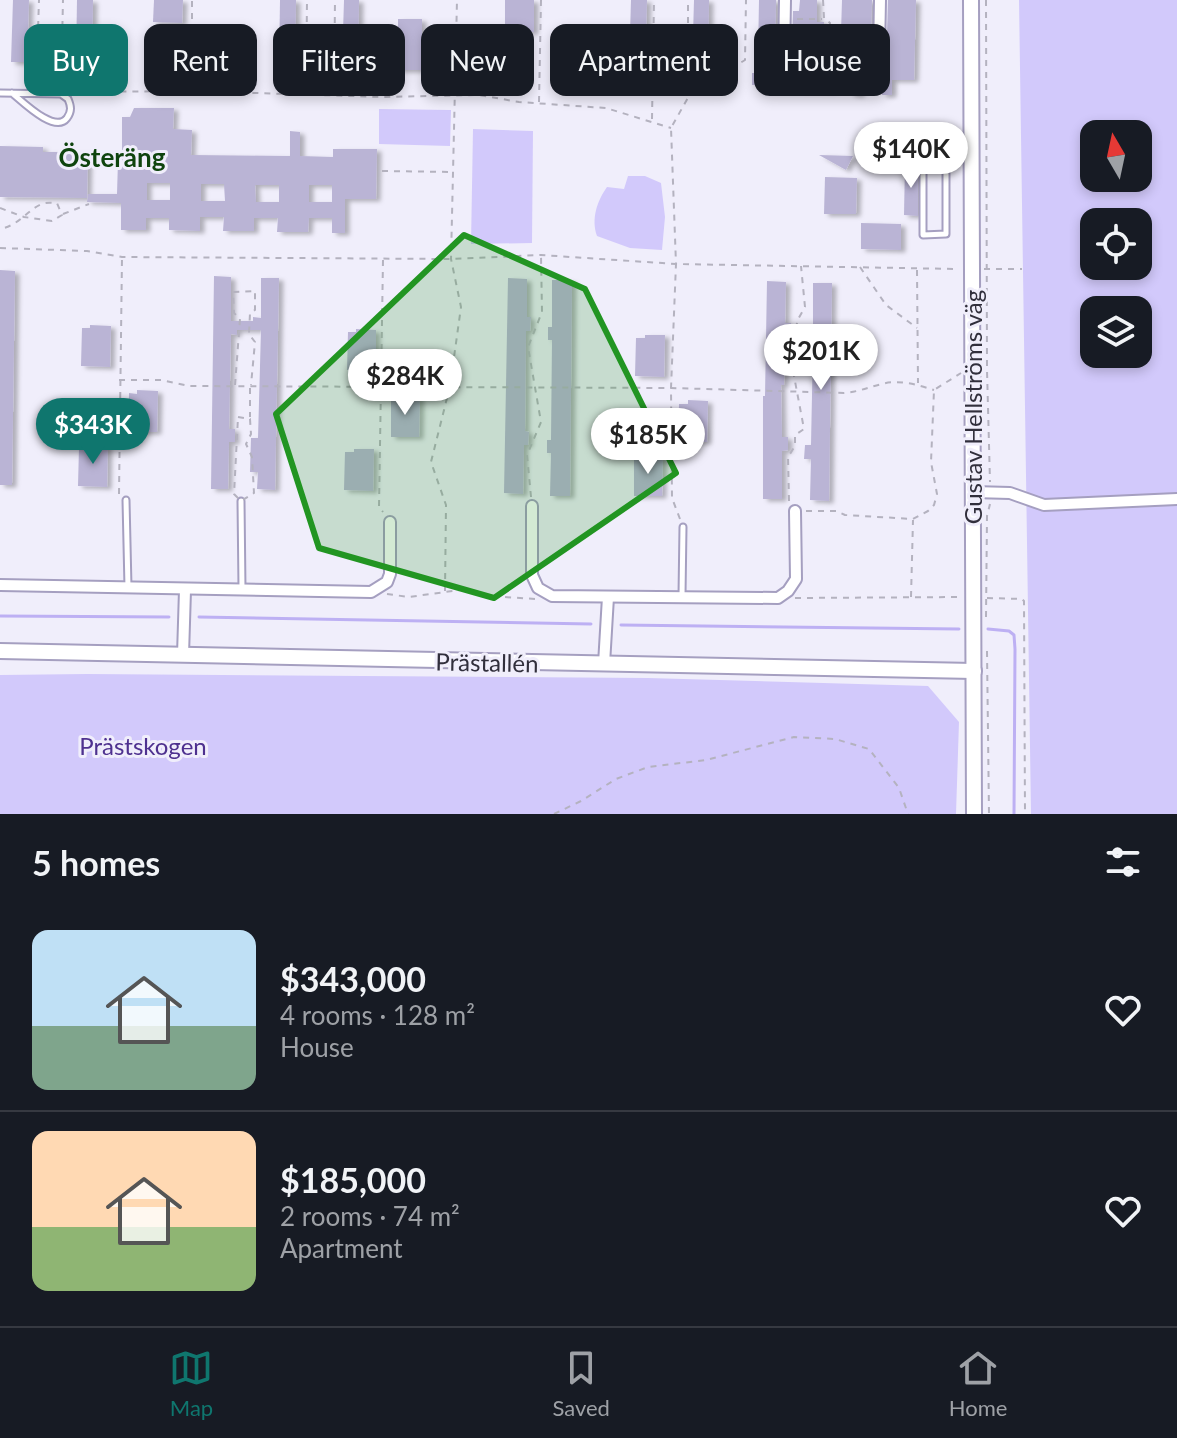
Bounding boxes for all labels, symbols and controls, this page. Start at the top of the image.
chip: Buy [24,24,128,96]
chip: Rent [144,24,257,96]
chip: Filters [273,24,405,96]
chip: New [421,24,534,96]
chip: Apartment [550,24,738,96]
chip: House [754,24,890,96]
north arrow [1080,120,1152,192]
map controls [1080,120,1152,368]
pin: $140K [855,122,967,190]
text: $140K [872,132,950,164]
district label: Österäng [59,141,166,173]
button: locate [1080,208,1152,280]
street label: Gustav Hellströms väg [958,290,987,524]
button: layers [1080,296,1152,368]
pin: $201K [765,324,877,392]
text: $201K [782,334,860,366]
pin: $284K [349,349,461,417]
text: $284K [366,359,444,391]
pin: $343K [37,398,149,466]
text: $343K [54,408,132,440]
pin: $185K [592,408,704,476]
text: $185K [609,418,687,450]
street label: Prästallén [435,647,539,677]
park label: Prästskogen [79,731,207,760]
icon: filters [1101,840,1145,884]
text: 5 homes [32,842,160,883]
text: $343,000 [280,958,426,999]
icon: home [96,962,192,1058]
icon: heart [1101,988,1145,1032]
text: 4 rooms · 128 m² [280,999,475,1031]
text: House [280,1031,354,1063]
text: $185,000 [280,1159,426,1200]
icon: home [96,1163,192,1259]
icon: heart [1101,1189,1145,1233]
text: 2 rooms · 74 m² [280,1200,460,1232]
text: Apartment [280,1232,403,1264]
tab: Map [169,1346,213,1421]
tab: Saved [552,1346,610,1421]
tab: Home [949,1346,1007,1421]

